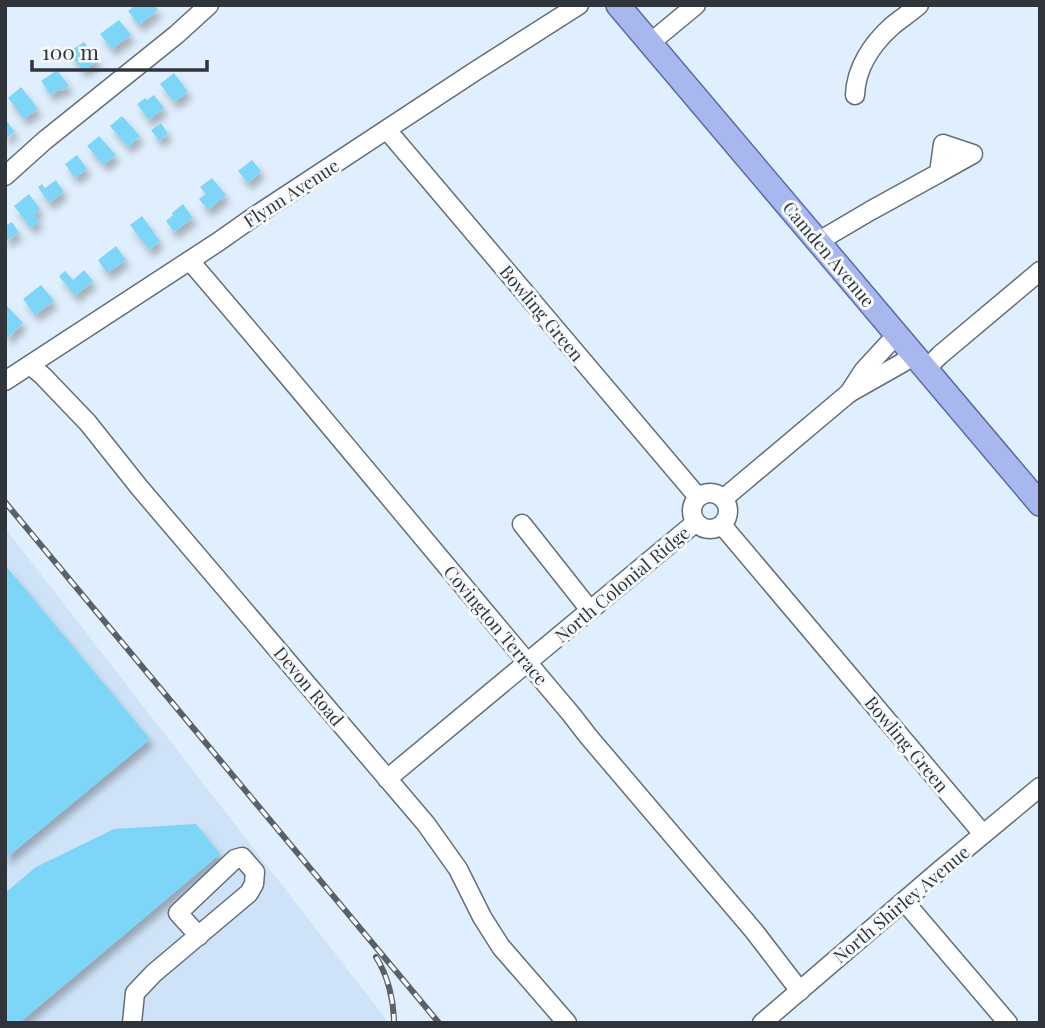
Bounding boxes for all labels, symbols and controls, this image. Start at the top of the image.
scale bar [32,28,206,72]
text: 100 m [42,37,99,65]
street label: Flynn Avenue [239,153,343,233]
street label: Camden Avenue [778,196,880,312]
street label: Bowling Green [495,260,589,366]
street label: North Colonial Ridge [550,520,694,648]
street label: Covington Terrace [439,560,553,690]
street label: Devon Road [269,641,350,731]
street label: Bowling Green [860,691,954,797]
street label: North Shirley Avenue [828,840,974,968]

